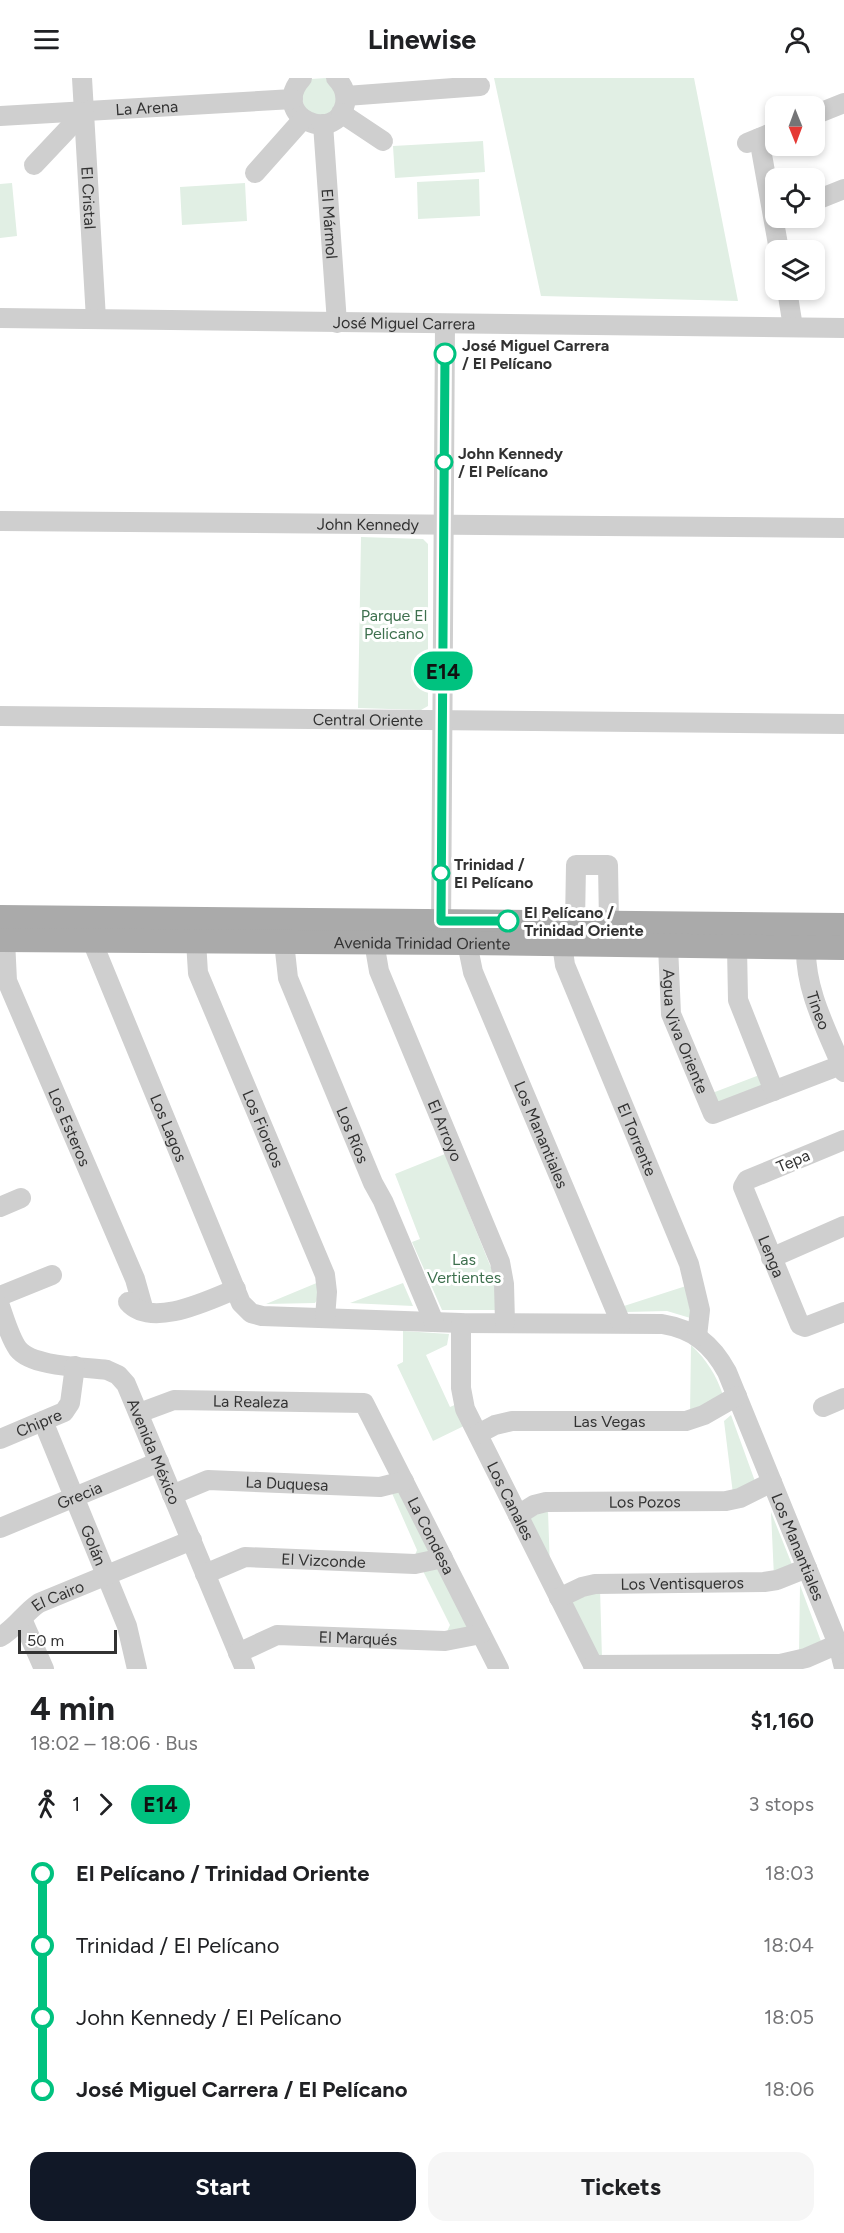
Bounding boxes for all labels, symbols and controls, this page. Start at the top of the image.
icon: menu [30,23,63,56]
text: Linewise [368,23,476,56]
icon: person [781,23,814,56]
street label: La Arena [115,96,179,119]
north arrow [765,96,825,156]
map controls [765,96,825,300]
street label: El Cristal [78,166,100,230]
button: locate [765,168,825,228]
street label: El Mármol [318,188,342,260]
button: layers [765,240,825,300]
street label: José Miguel Carrera [333,312,475,333]
place label: José Miguel Carrera / El Pelícano [462,336,609,373]
marker: José Miguel Carrera / El Pelícano [434,343,456,365]
place label: John Kennedy / El Pelícano [458,444,564,481]
marker: John Kennedy / El Pelícano [435,453,453,471]
street label: John Kennedy [317,514,420,534]
park label: Parque El Pelicano [361,606,427,643]
line badge: E14 [408,652,478,690]
text: E14 [426,659,460,684]
street label: Central Oriente [313,709,424,730]
place label: Trinidad / El Pelícano [454,855,533,892]
marker: Trinidad / El Pelícano [432,864,450,882]
place label: El Pelícano / Trinidad Oriente [524,903,644,940]
marker: El Pelícano / Trinidad Oriente [497,910,519,932]
street label: Avenida Trinidad Oriente [334,933,511,953]
street label: Agua Viva Oriente [660,968,713,1096]
street label: Tineo [803,989,834,1032]
street label: Los Manantiales [511,1078,573,1191]
street label: Los Esteros [45,1085,95,1169]
street label: Los Fiordos [239,1087,288,1170]
street label: Los Lagos [146,1091,191,1165]
street label: El Arroyo [424,1097,467,1164]
street label: El Torrente [614,1100,661,1179]
street label: Los Ríos [333,1104,373,1166]
street label: Tepa [774,1146,812,1176]
street label: Lenga [755,1233,789,1280]
park label: Las Vertientes [427,1250,501,1287]
street label: La Realeza [213,1391,289,1411]
street label: Avenida México [124,1395,185,1507]
street label: Chipre [13,1405,65,1441]
street label: Las Vegas [573,1412,645,1431]
street label: Los Canales [483,1458,539,1543]
street label: La Duquesa [245,1472,329,1494]
street label: Grecia [54,1477,105,1513]
street label: Los Manantiales [768,1490,829,1603]
street label: Los Pozos [609,1492,681,1511]
street label: La Condesa [404,1494,459,1577]
street label: Golán [77,1522,111,1568]
street label: El Vizconde [281,1549,366,1571]
street label: Los Ventisqueros [620,1573,744,1593]
street label: El Cairo [27,1576,87,1615]
scale bar [18,1627,117,1654]
street label: El Marqués [318,1627,398,1649]
text: 50 m [27,1631,64,1650]
text: 4 min [30,1689,115,1728]
text: $1,160 [751,1707,814,1734]
text: 18:02 – 18:06 · Bus [30,1731,198,1755]
icon: walk [30,1788,63,1821]
icon: forward [89,1788,122,1821]
text: 1 [72,1792,80,1816]
text: E14 [143,1792,178,1817]
text: 3 stops [749,1792,814,1816]
text: El Pelícano / Trinidad Oriente [76,1860,369,1887]
text: 18:03 [765,1861,814,1885]
text: Trinidad / El Pelícano [76,1932,279,1959]
text: 18:04 [763,1933,814,1957]
text: John Kennedy / El Pelícano [76,2004,342,2031]
text: 18:05 [764,2005,814,2029]
text: José Miguel Carrera / El Pelícano [76,2076,407,2103]
text: 18:06 [764,2077,814,2101]
button: Start [30,2152,416,2221]
button: Tickets [428,2152,814,2221]

